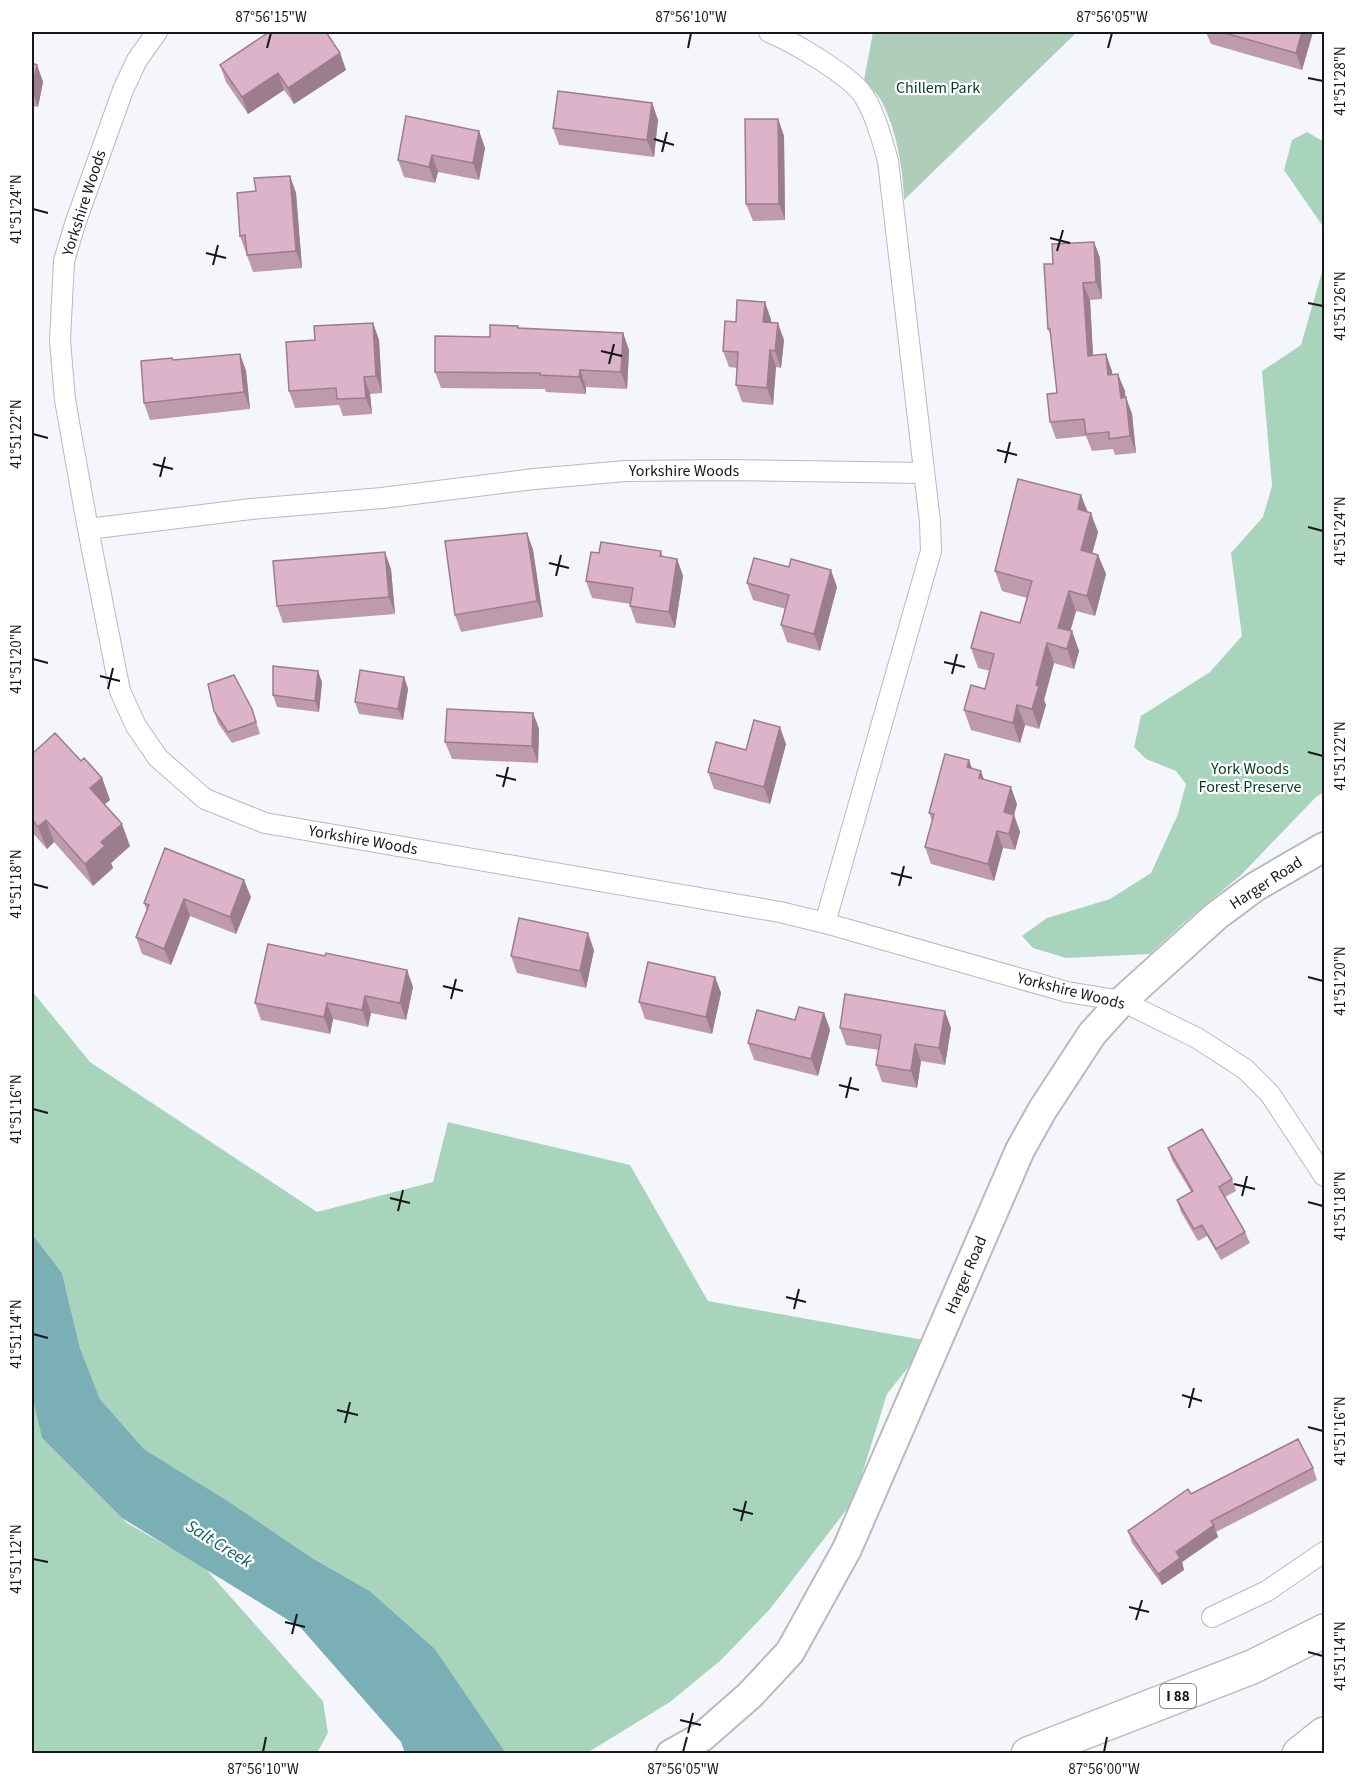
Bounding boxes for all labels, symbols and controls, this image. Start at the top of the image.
text: 87°56'15"W [235,7,307,28]
text: 87°56'10"W [655,7,727,28]
text: 87°56'05"W [1076,7,1148,28]
text: 41°51'28"N [1330,46,1351,116]
park label: Chillem Park [896,77,980,99]
street label: Yorkshire Woods [56,147,112,260]
text: 41°51'24"N [6,174,27,244]
text: 41°51'26"N [1330,271,1351,341]
text: 41°51'22"N [6,399,27,469]
street label: Yorkshire Woods [628,460,740,482]
text: 41°51'24"N [1330,496,1351,566]
text: 41°51'20"N [6,624,27,694]
text: 41°51'22"N [1330,721,1351,791]
park label: York Woods Forest Preserve [1198,758,1302,798]
street label: Yorkshire Woods [306,819,420,860]
text: 41°51'18"N [6,849,27,919]
street label: Harger Road [1225,851,1307,915]
text: 41°51'20"N [1330,946,1351,1016]
street label: Yorkshire Woods [1014,967,1128,1015]
text: 41°51'16"N [6,1074,27,1144]
text: 41°51'18"N [1330,1171,1351,1241]
street label: Harger Road [940,1233,992,1317]
text: 41°51'14"N [6,1299,27,1369]
text: 41°51'16"N [1330,1396,1351,1466]
water label: Salt Creek [181,1514,258,1575]
text: 41°51'12"N [6,1524,27,1594]
text: 41°51'14"N [1330,1621,1351,1691]
road number: I 88 [1160,1684,1196,1708]
text: 87°56'10"W [227,1759,299,1780]
text: 87°56'05"W [647,1759,719,1780]
text: 87°56'00"W [1068,1759,1140,1780]

